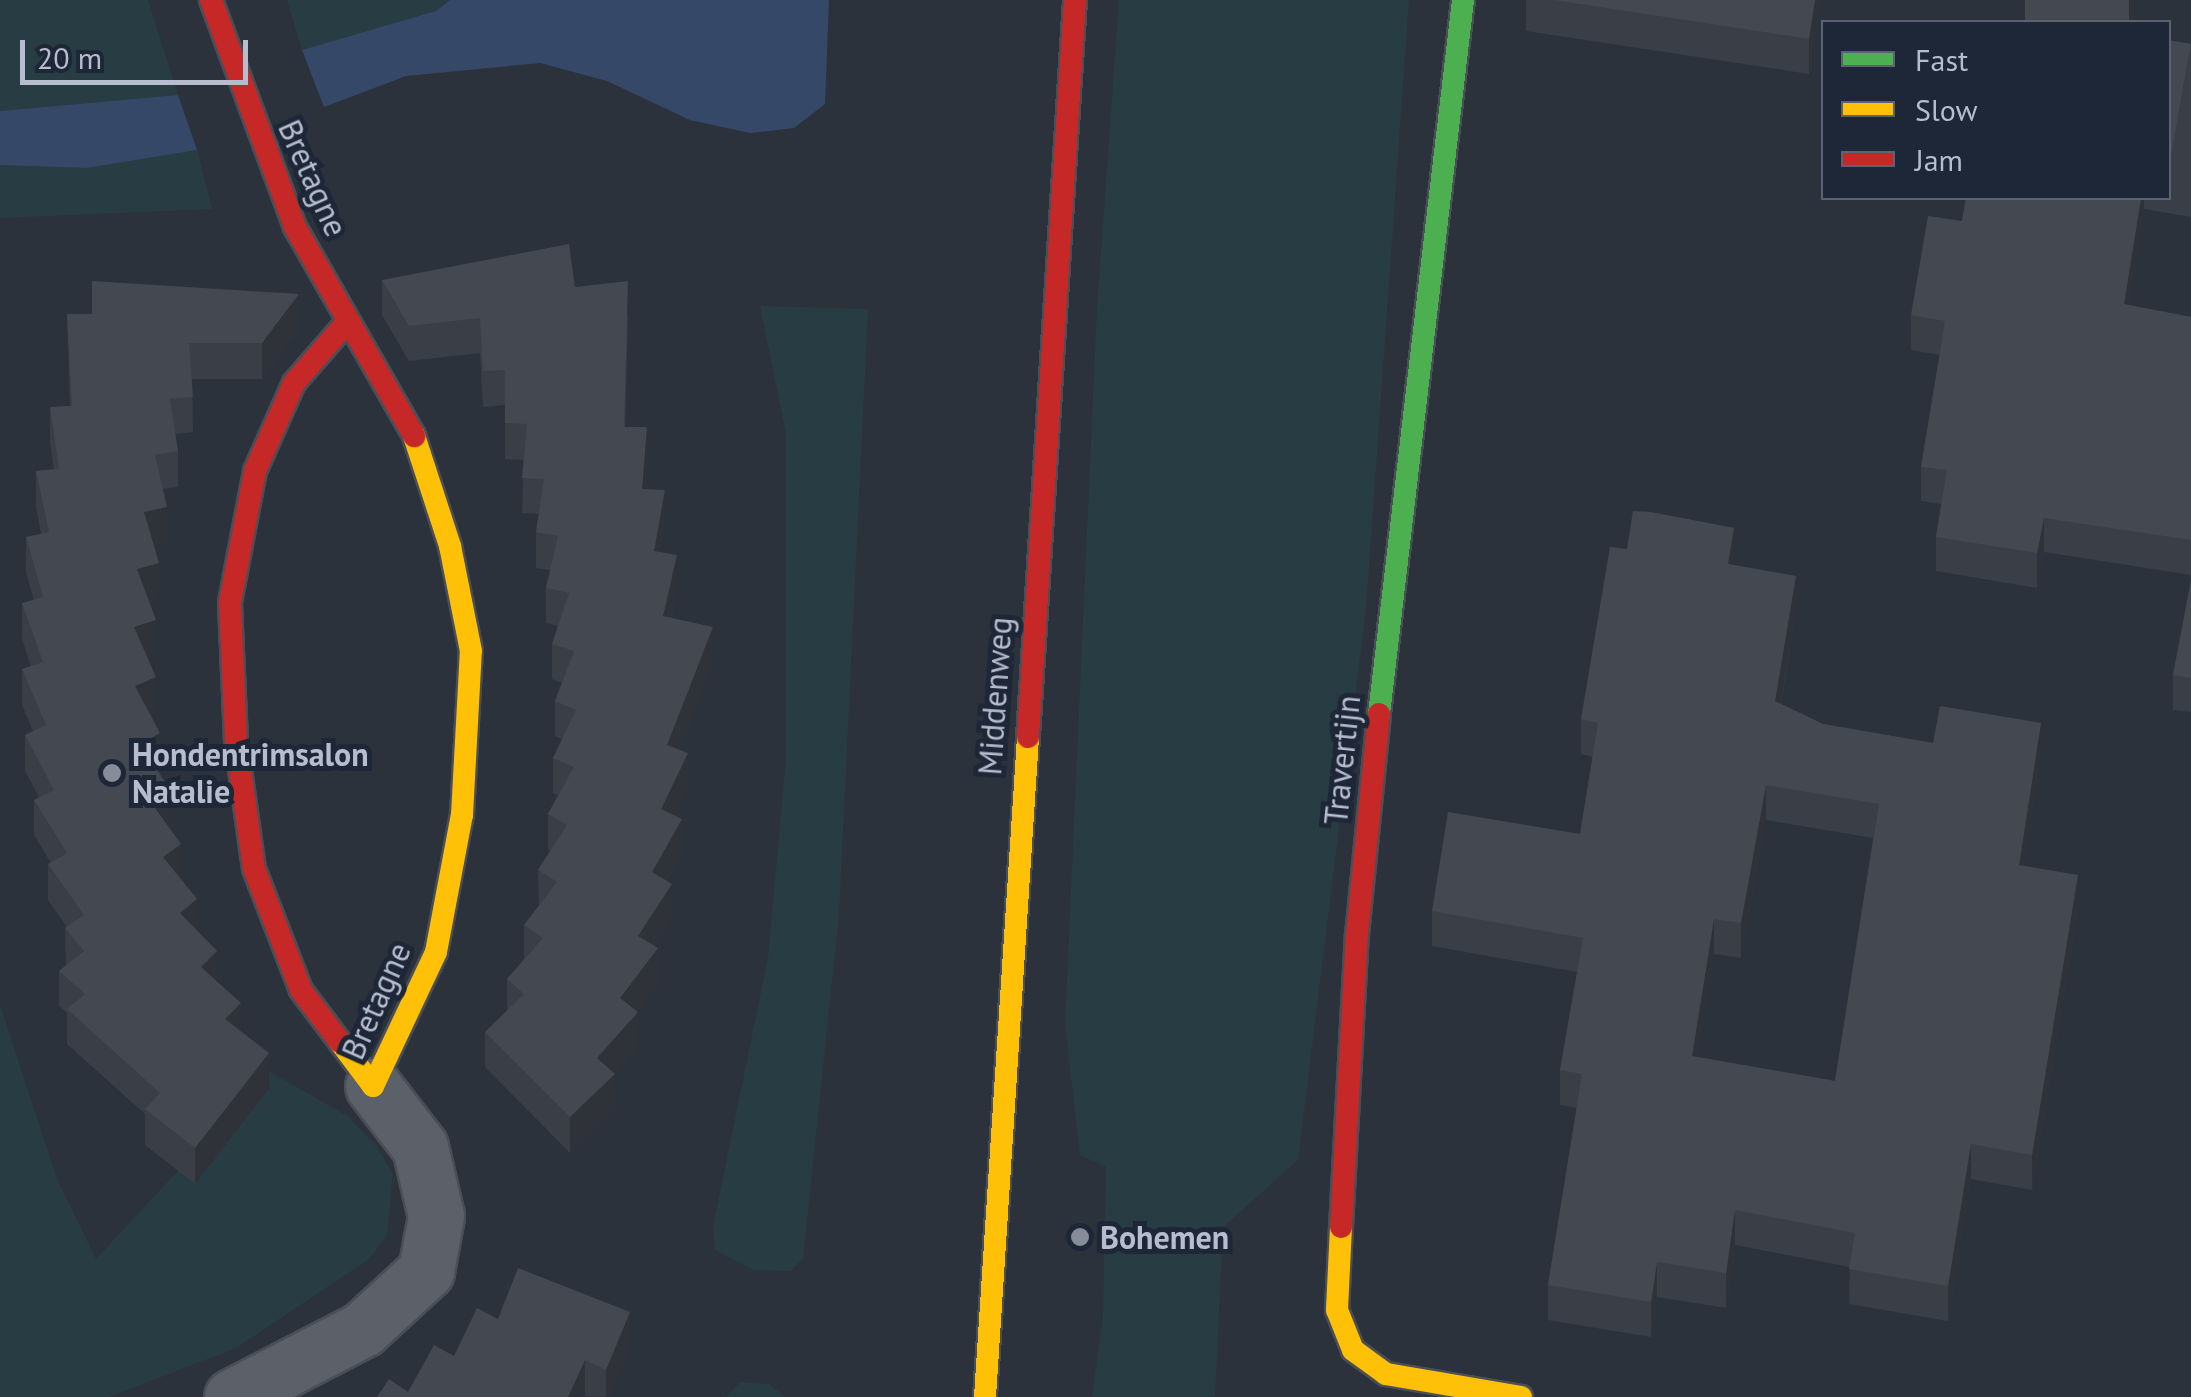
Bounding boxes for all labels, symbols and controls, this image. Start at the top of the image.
scale bar [25,20,252,82]
legend [1821,20,2171,200]
text: 20 m [37,38,102,77]
text: Fast [1915,40,1968,79]
text: Slow [1915,90,1978,129]
street label: Bretagne [270,114,356,242]
text: Jam [1915,140,1963,179]
street label: Middenweg [970,616,1020,776]
street label: Travertijn [1316,693,1368,827]
place label: Hondentrimsalon Natalie [132,736,369,811]
marker: Hondentrimsalon Natalie [101,762,123,784]
street label: Bretagne [333,937,419,1065]
place label: Bohemen [1100,1218,1229,1256]
marker: Bohemen [1069,1226,1091,1248]

